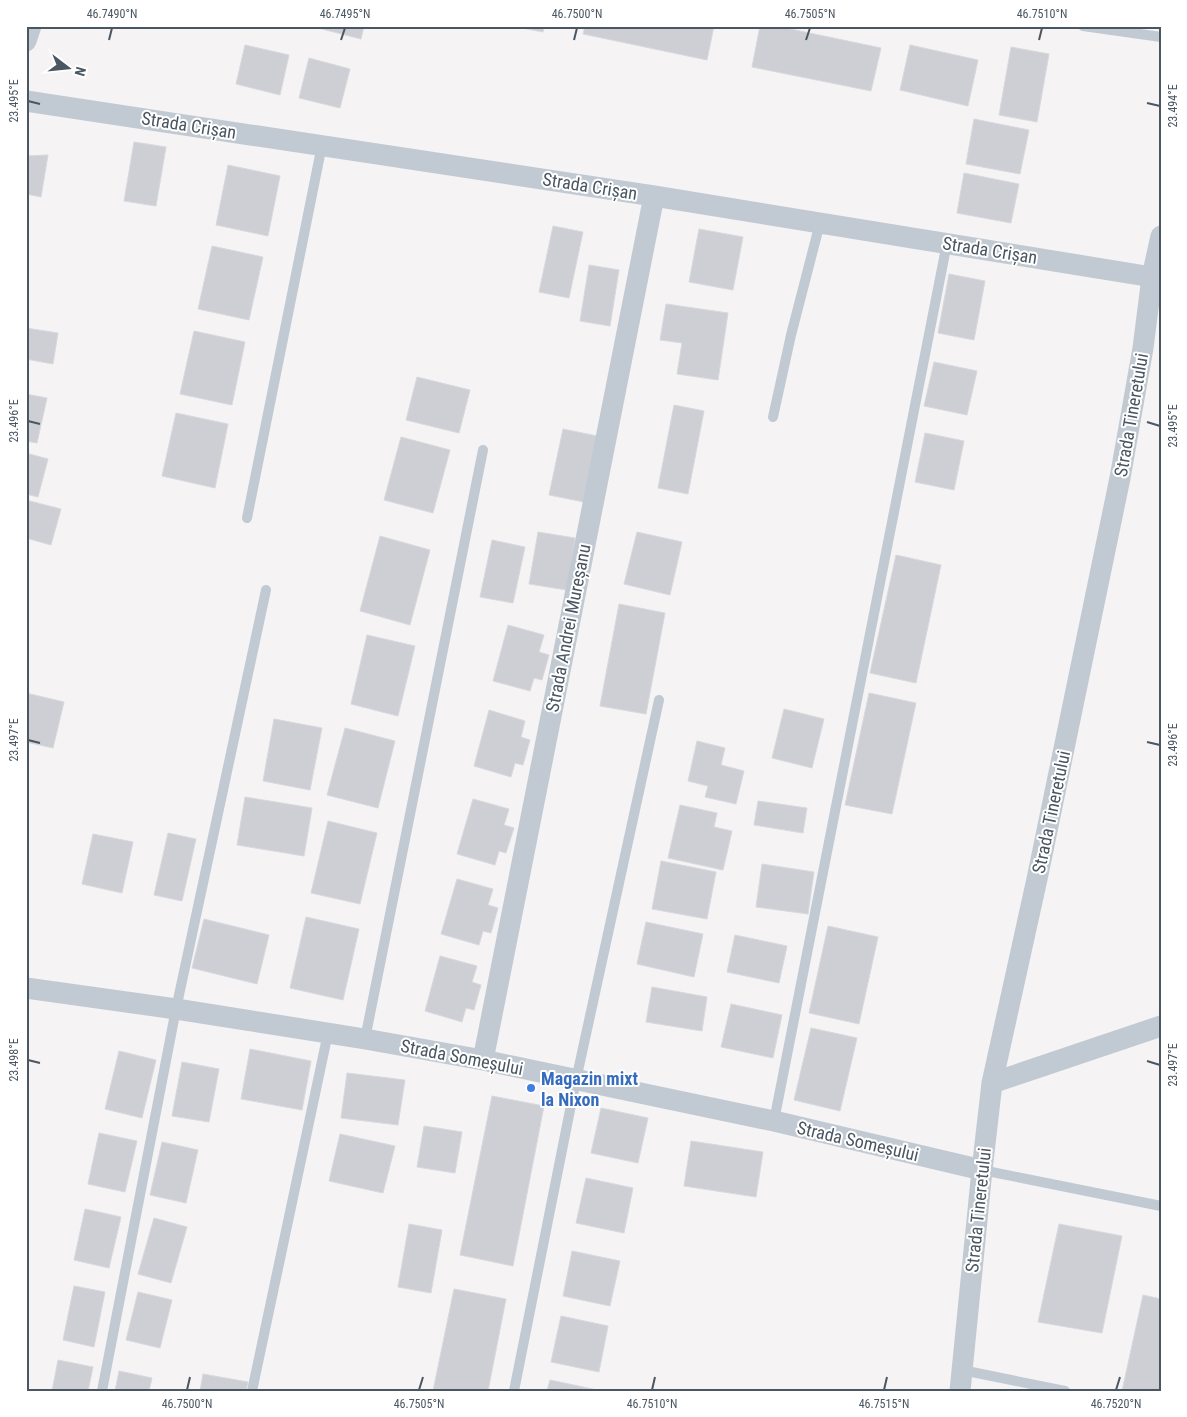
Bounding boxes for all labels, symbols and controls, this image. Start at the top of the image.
text: 46.7490°N [87,7,137,21]
text: 46.7495°N [320,7,370,21]
text: 46.7500°N [552,7,602,21]
text: 46.7505°N [785,7,835,21]
text: 46.7510°N [1017,7,1067,21]
north arrow [42,42,92,92]
text: N [72,65,89,78]
text: 23.495°E [7,79,21,123]
text: 23.494°E [1166,84,1180,128]
street label: Strada Crișan [140,107,238,144]
street label: Strada Crișan [541,168,639,205]
street label: Strada Crișan [941,232,1039,269]
street label: Strada Tineretului [1110,352,1152,478]
text: 23.496°E [7,399,21,443]
text: 23.495°E [1166,404,1180,448]
street label: Strada Andrei Mureșanu [541,542,596,714]
text: 23.497°E [7,718,21,762]
text: 23.496°E [1166,723,1180,767]
street label: Strada Tineretului [1028,749,1074,875]
street label: Strada Someșului [399,1035,525,1080]
text: 23.498°E [7,1038,21,1082]
text: 23.497°E [1166,1043,1180,1087]
place label: Magazin mixt la Nixon [541,1068,638,1110]
marker: Magazin mixt la Nixon [525,1082,537,1094]
street label: Strada Someșului [795,1117,921,1166]
street label: Strada Tineretului [961,1147,995,1273]
text: 46.7500°N [162,1397,212,1411]
text: 46.7505°N [394,1397,444,1411]
text: 46.7510°N [627,1397,677,1411]
text: 46.7515°N [859,1397,909,1411]
text: 46.7520°N [1091,1397,1141,1411]

